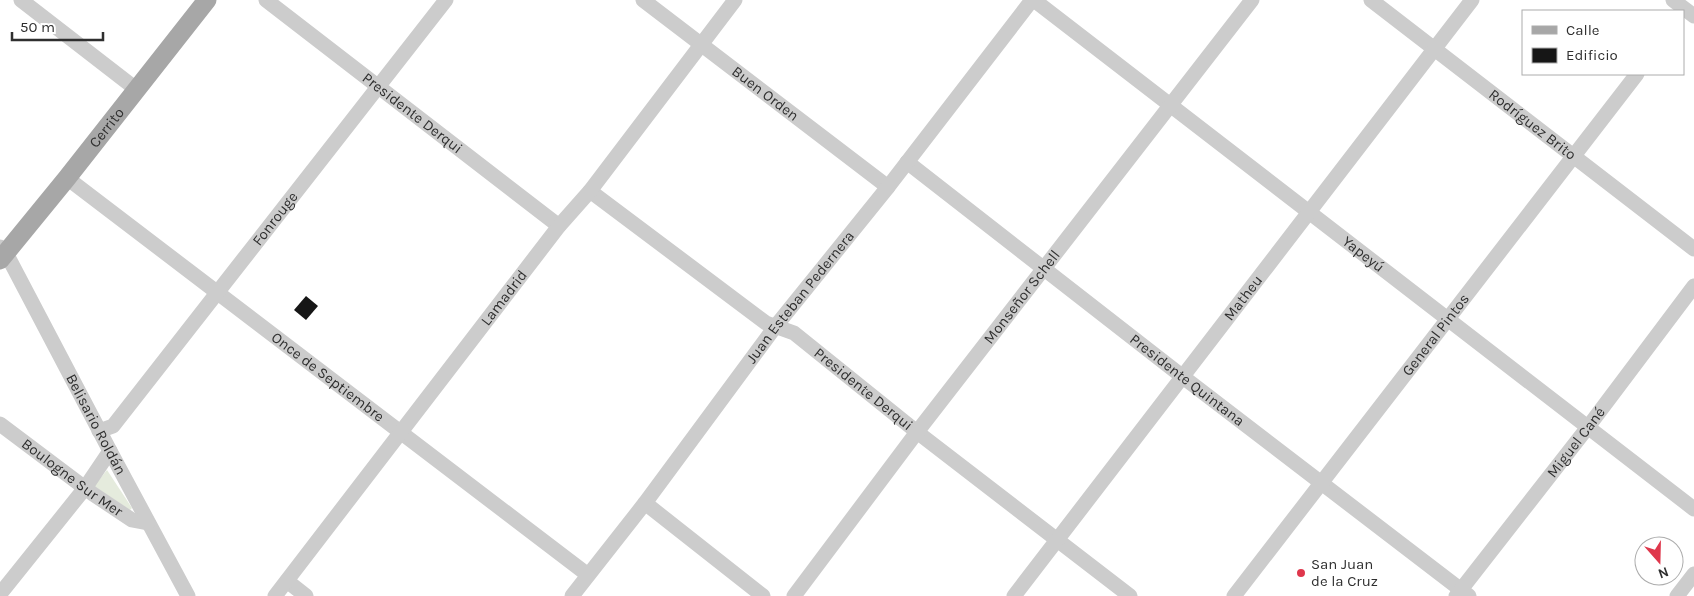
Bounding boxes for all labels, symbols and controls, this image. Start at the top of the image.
scale bar [12,10,104,42]
legend [1522,10,1684,75]
text: 50 m [20,18,55,36]
text: Calle [1566,21,1600,39]
text: Edificio [1566,46,1618,64]
street label: Buen Orden [728,62,802,125]
street label: Presidente Derqui [359,69,466,157]
street label: Rodríguez Brito [1485,85,1580,164]
street label: Cerrito [85,104,128,151]
street label: Fonrouge [248,188,302,249]
street label: Juan Esteban Pedernera [742,227,858,367]
street label: Yapeyú [1339,232,1388,276]
street label: Monseñor Schell [980,246,1064,347]
street label: Lamadrid [477,266,531,329]
street label: Matheu [1220,272,1266,324]
street label: General Pintos [1398,290,1473,380]
street label: Once de Septiembre [268,328,388,426]
street label: Presidente Quintana [1126,330,1248,430]
street label: Presidente Derqui [810,344,917,434]
street label: Belisario Roldán [62,371,130,478]
street label: Miguel Cané [1543,403,1609,481]
street label: Boulogne Sur Mer [18,435,127,521]
north arrow [1634,536,1684,586]
place label: San Juan de la Cruz [1311,555,1378,590]
text: N [1656,563,1671,582]
marker: San Juan de la Cruz [1295,567,1307,579]

